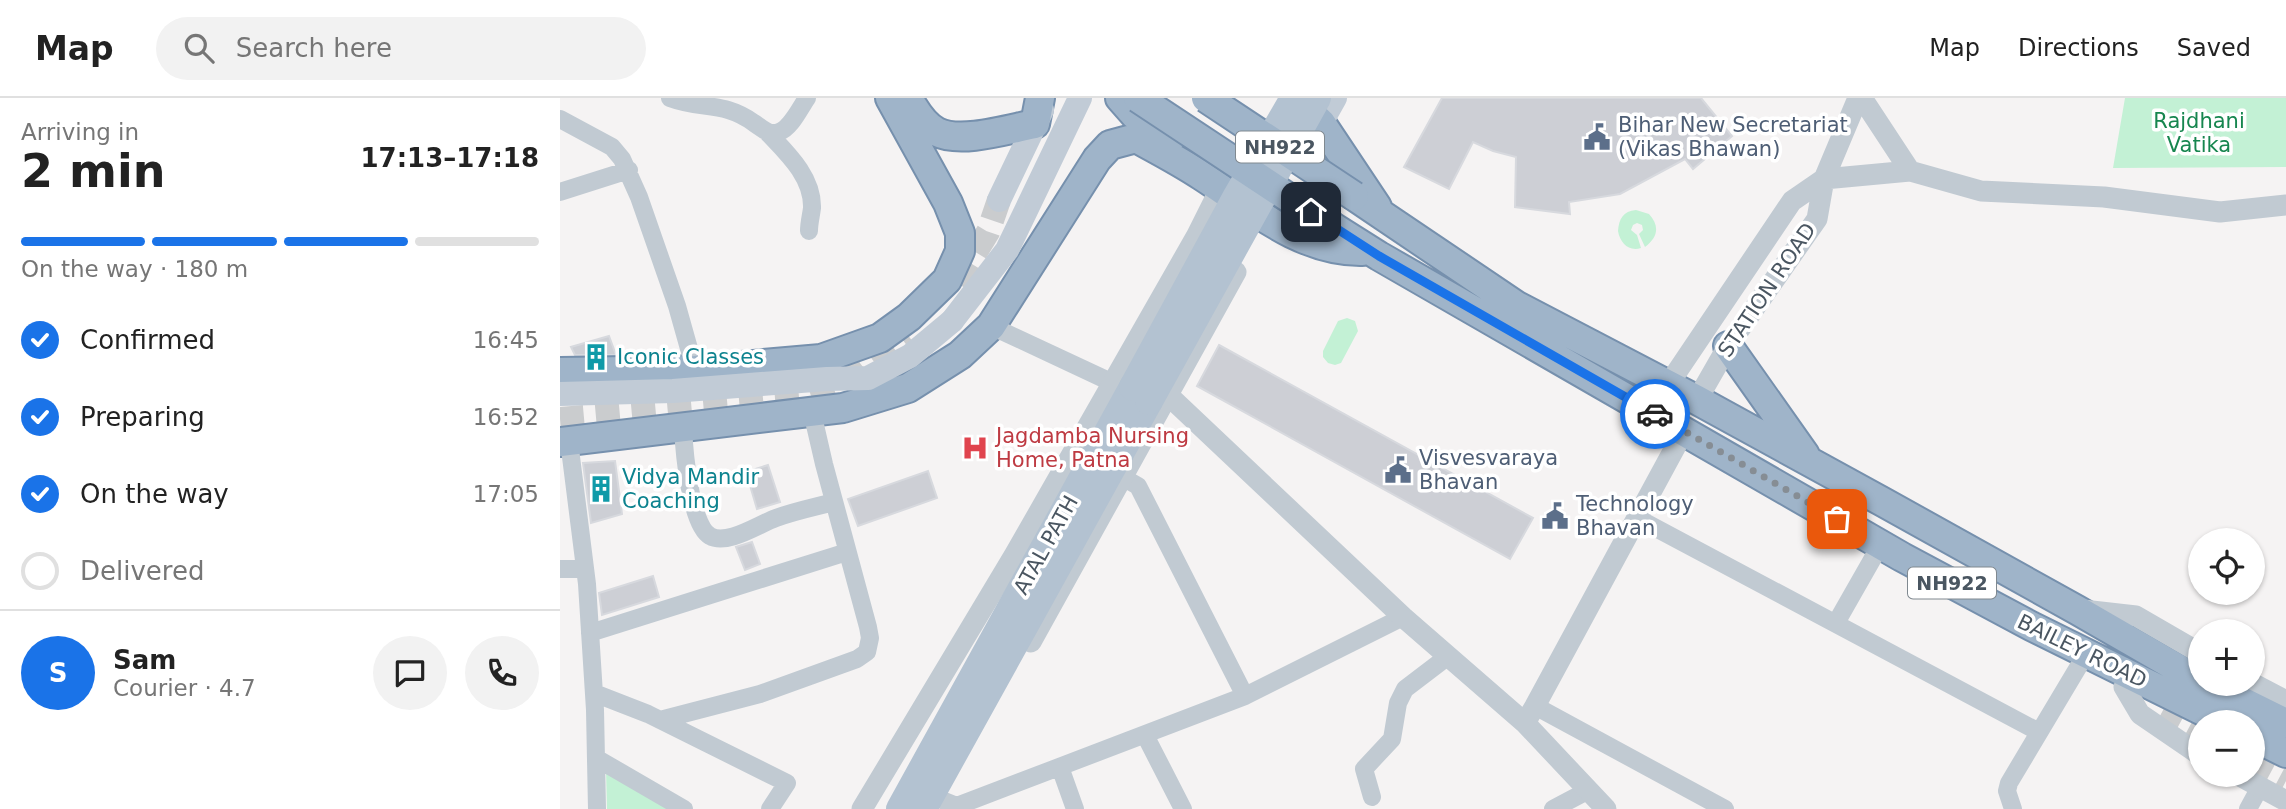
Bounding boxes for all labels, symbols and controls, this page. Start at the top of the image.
search box [156,17,646,80]
text: Map [35,29,114,68]
icon: search [180,29,218,67]
text: Search here [236,33,392,63]
text: Map [1929,34,1980,62]
text: Directions [2018,34,2139,62]
text: Saved [2177,34,2251,62]
park label: Rajdhani Vatika [2153,109,2245,157]
place label: Bihar New Secretariat (Vikas Bhawan) [1618,113,1848,161]
text: Arriving in [21,119,139,145]
public building icon: Bihar New Secretariat (Vikas Bhawan) [1582,122,1612,152]
road number: NH922 [1236,132,1324,162]
text: 17:13–17:18 [360,143,539,173]
text: 2 min [21,144,165,198]
pin [1281,182,1341,242]
icon: home [1292,193,1330,231]
street label: STATION ROAD [1713,218,1821,362]
text: On the way · 180 m [21,256,248,282]
icon: check [21,321,59,359]
text: Confirmed [80,325,215,355]
text: 16:45 [473,327,539,353]
building icon: Iconic Classes [581,342,611,372]
place label: Iconic Classes [617,345,764,369]
courier [1620,379,1690,449]
icon: car [1636,395,1674,433]
icon: check [21,398,59,436]
text: Preparing [80,402,205,432]
text: 16:52 [473,404,539,430]
place label: Jagdamba Nursing Home, Patna [994,424,1189,472]
hospital icon: Jagdamba Nursing Home, Patna [960,433,990,463]
place label: Visvesvaraya Bhavan [1419,446,1558,494]
public building icon: Visvesvaraya Bhavan [1383,455,1413,485]
place label: Vidya Mandir Coaching [622,465,760,513]
building icon: Vidya Mandir Coaching [586,474,616,504]
icon: check [21,475,59,513]
text: On the way [80,479,229,509]
text: 17:05 [473,481,539,507]
pin [1807,489,1867,549]
street label: ATAL PATH [1009,491,1083,599]
place label: Technology Bhavan [1575,492,1694,540]
icon: bag [1818,500,1856,538]
public building icon: Technology Bhavan [1540,501,1570,531]
map controls [2188,528,2265,787]
button: locate [2188,528,2265,605]
text: Delivered [80,556,204,586]
road number: NH922 [1908,568,1996,598]
street label: BAILEY ROAD [2013,609,2151,693]
button: + [2188,619,2265,696]
button: chat [373,636,447,710]
button: phone [465,636,539,710]
text: Sam [113,645,176,675]
text: S [49,658,67,688]
text: Courier · 4.7 [113,675,256,701]
button: − [2188,710,2265,787]

